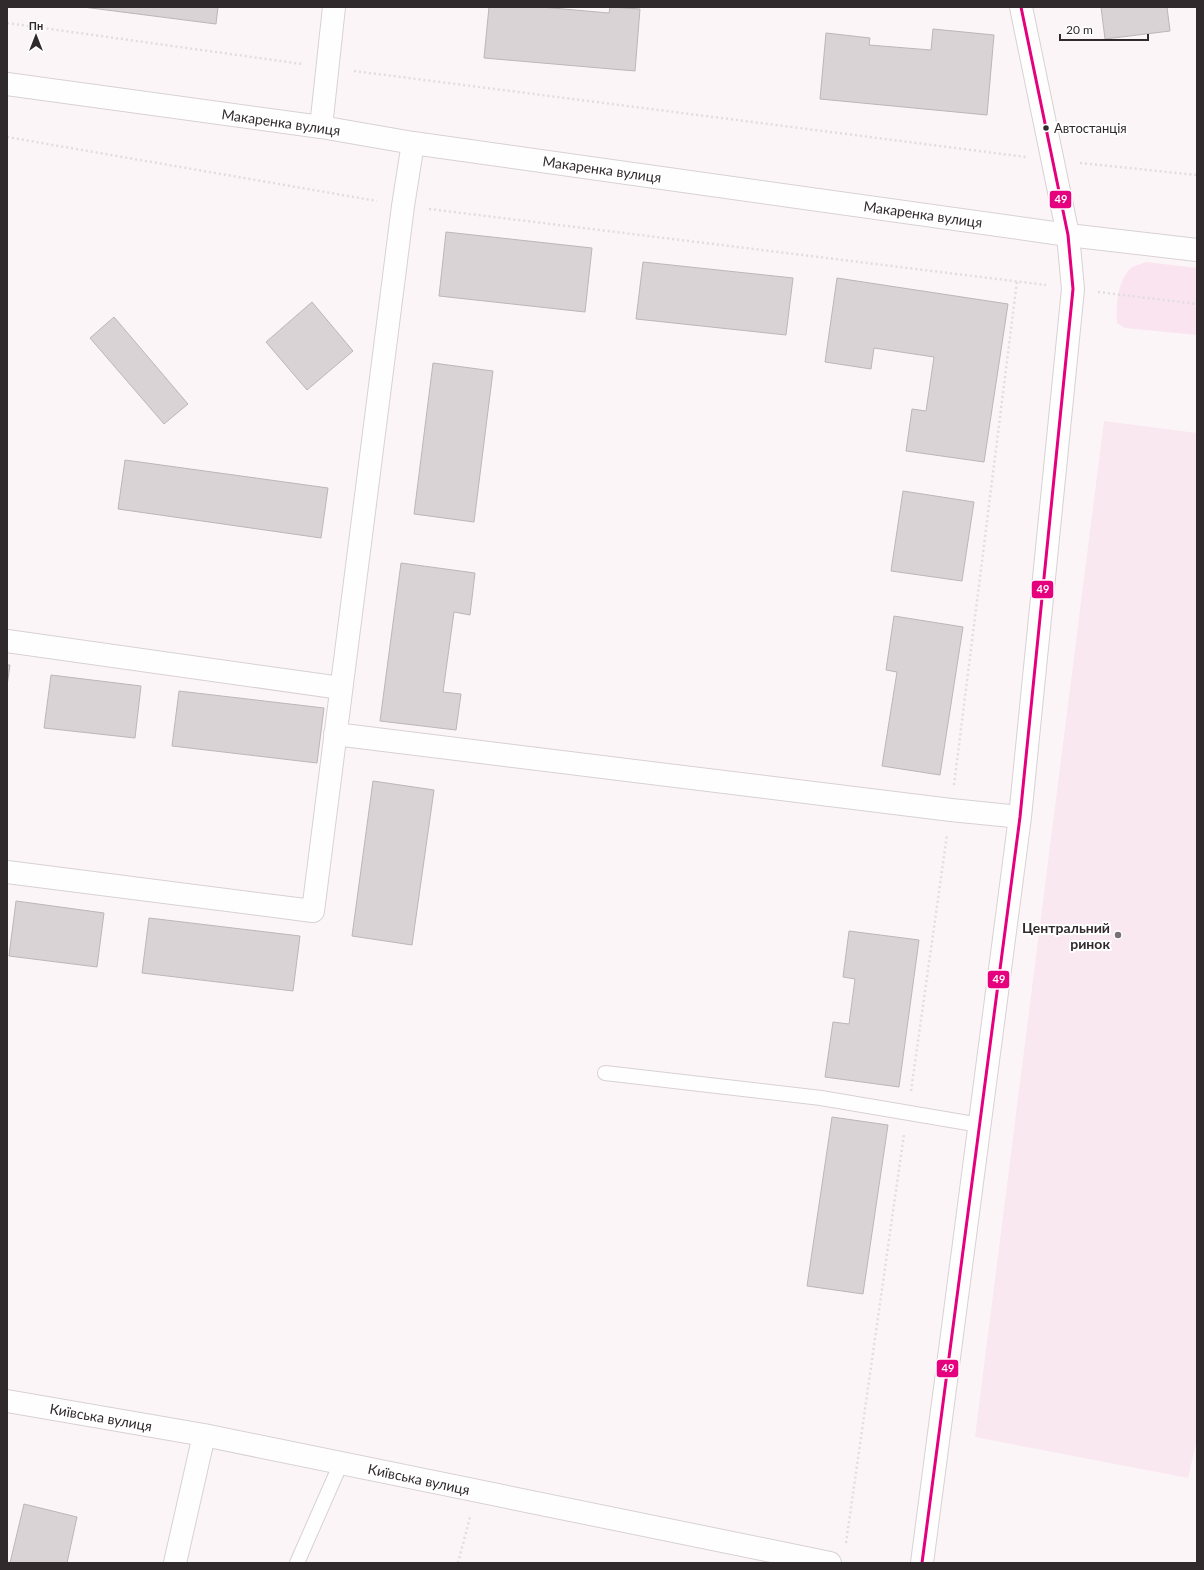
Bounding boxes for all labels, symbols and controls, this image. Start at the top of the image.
north arrow [16,16,56,56]
scale bar [1060,16,1148,42]
text: Пн [29,19,43,32]
text: 20 m [1066,22,1093,37]
street label: Макаренка вулиця [220,105,342,139]
place label: Автостанція [1054,120,1127,136]
marker: Автостанція [1041,123,1051,133]
street label: Макаренка вулиця [541,152,663,186]
line badge: 49 [1049,190,1072,209]
text: 49 [1055,192,1067,205]
street label: Макаренка вулиця [862,197,984,231]
line badge: 49 [1031,580,1054,599]
text: 49 [1037,582,1049,595]
place label: Центральний ринок [1022,919,1110,952]
marker: Центральний ринок [1113,930,1123,940]
line badge: 49 [987,970,1010,989]
text: 49 [993,972,1005,985]
line badge: 49 [936,1359,959,1378]
text: 49 [942,1361,954,1374]
street label: Київська вулиця [48,1400,154,1434]
street label: Київська вулиця [366,1460,472,1498]

